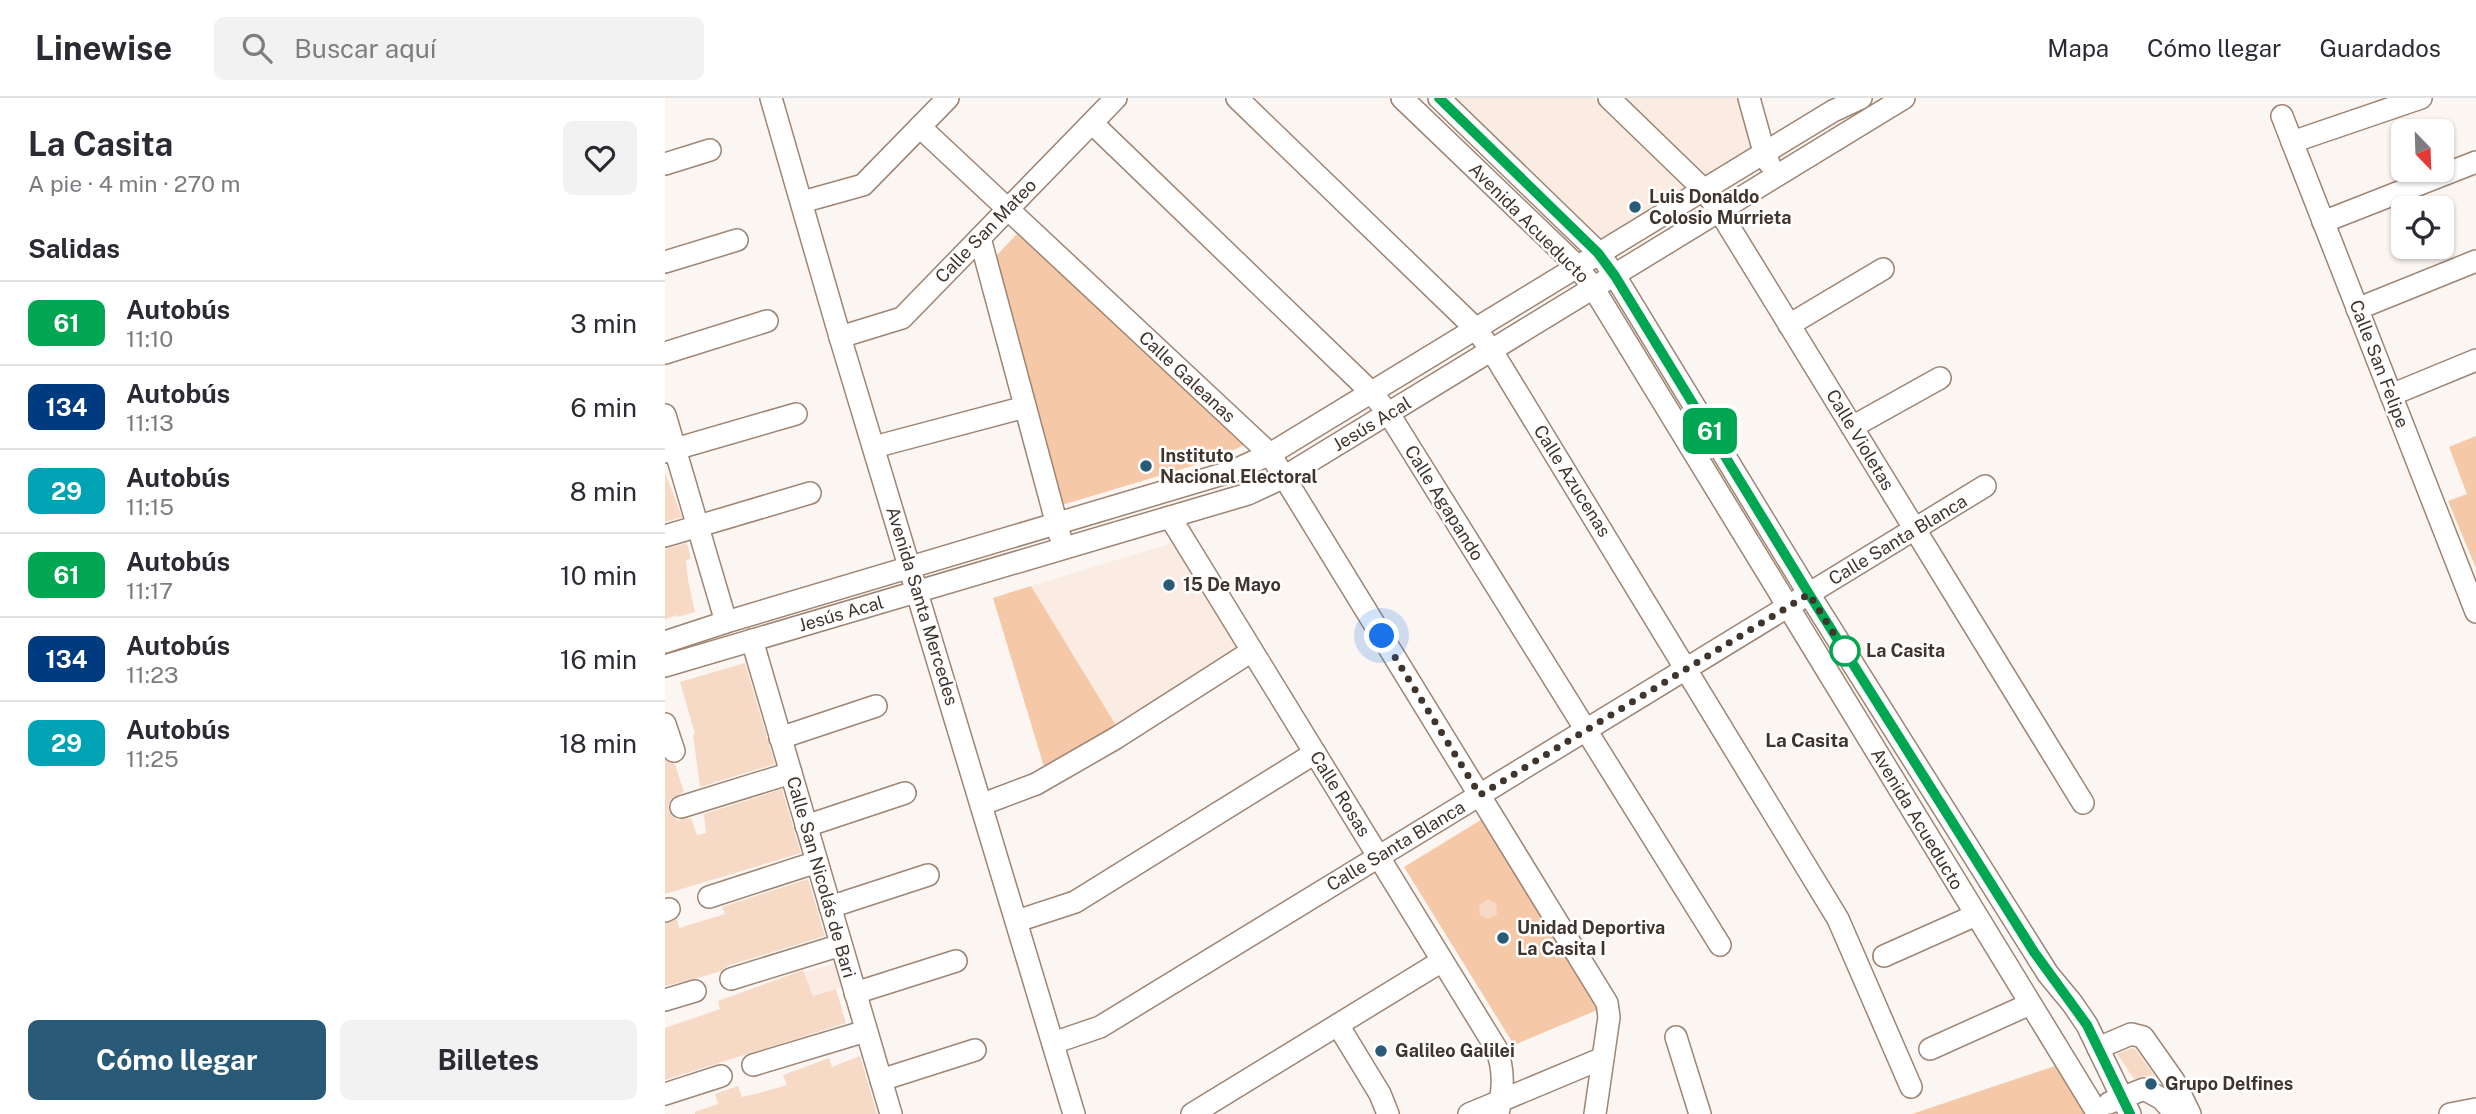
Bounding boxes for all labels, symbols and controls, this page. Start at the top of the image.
search box [214,17,704,80]
text: Linewise [35,29,172,67]
icon: search [238,29,276,67]
text: Buscar aquí [294,33,436,64]
text: Mapa [2047,34,2109,62]
text: Cómo llegar [2147,34,2281,62]
text: Guardados [2319,34,2441,62]
north arrow [2391,119,2453,182]
map controls [2391,119,2454,259]
button: heart [563,121,637,195]
text: La Casita [28,125,173,163]
street label: Avenida Acueducto [1465,158,1594,287]
text: A pie · 4 min · 270 m [28,170,240,197]
street label: Calle San Mateo [931,174,1040,287]
place label: Luis Donaldo Colosio Murrieta [1649,186,1791,228]
button: locate [2391,196,2454,259]
marker: Luis Donaldo Colosio Murrieta [1627,199,1643,215]
text: Salidas [28,233,120,264]
text: Autobús [126,294,230,325]
street label: Calle San Felipe [2345,297,2413,431]
text: 3 min [570,308,637,339]
text: 61 [53,309,80,337]
text: 11:10 [126,325,173,352]
street label: Calle Galeanas [1135,327,1240,427]
text: Autobús [126,378,230,409]
street label: Calle Violetas [1822,386,1899,494]
text: 6 min [570,392,637,423]
street label: Jesús Acal [1329,392,1415,455]
text: 134 [46,393,87,421]
line badge: 61 [1679,408,1741,454]
text: 11:13 [126,409,174,436]
text: 61 [1697,417,1723,445]
street label: Calle Azucenas [1530,421,1615,541]
street label: Calle Agapando [1401,441,1488,564]
place label: Instituto Nacional Electoral [1160,445,1318,487]
marker: Instituto Nacional Electoral [1138,458,1154,474]
text: Autobús [126,462,230,493]
text: 8 min [570,476,637,507]
text: 29 [51,477,82,505]
street label: Calle Santa Blanca [1825,490,1971,589]
text: 11:15 [126,493,174,520]
street label: Avenida Santa Mercedes [882,504,963,708]
text: Autobús [126,546,230,577]
text: 10 min [560,560,637,591]
text: 61 [53,561,80,589]
place label: 15 De Mayo [1183,574,1281,595]
text: 11:17 [126,577,173,604]
marker: 15 De Mayo [1161,577,1177,593]
street label: Jesús Acal [796,591,886,636]
your location [1364,618,1399,653]
text: Autobús [126,630,230,661]
marker: La Casita [1830,636,1860,666]
place label: La Casita [1866,640,1945,661]
text: 16 min [560,644,637,675]
text: 134 [46,645,87,673]
text: 11:23 [126,661,179,688]
text: Autobús [126,714,230,745]
text: 18 min [559,728,637,759]
text: 29 [51,729,82,757]
district label: La Casita [1765,729,1849,751]
street label: Avenida Acueducto [1867,744,1968,893]
text: 11:25 [126,745,179,772]
street label: Calle Rosas [1306,747,1375,840]
street label: Calle San Nicolás de Bari [783,774,860,980]
street label: Calle Santa Blanca [1323,796,1469,895]
place label: Unidad Deportiva La Casita I [1517,917,1665,959]
marker: Unidad Deportiva La Casita I [1495,930,1511,946]
button: Cómo llegar [28,1020,326,1100]
button: Billetes [340,1020,637,1100]
place label: Galileo Galilei [1395,1040,1515,1061]
marker: Galileo Galilei [1373,1043,1389,1059]
place label: Grupo Delfines [2165,1073,2293,1094]
marker: Grupo Delfines [2143,1076,2159,1092]

